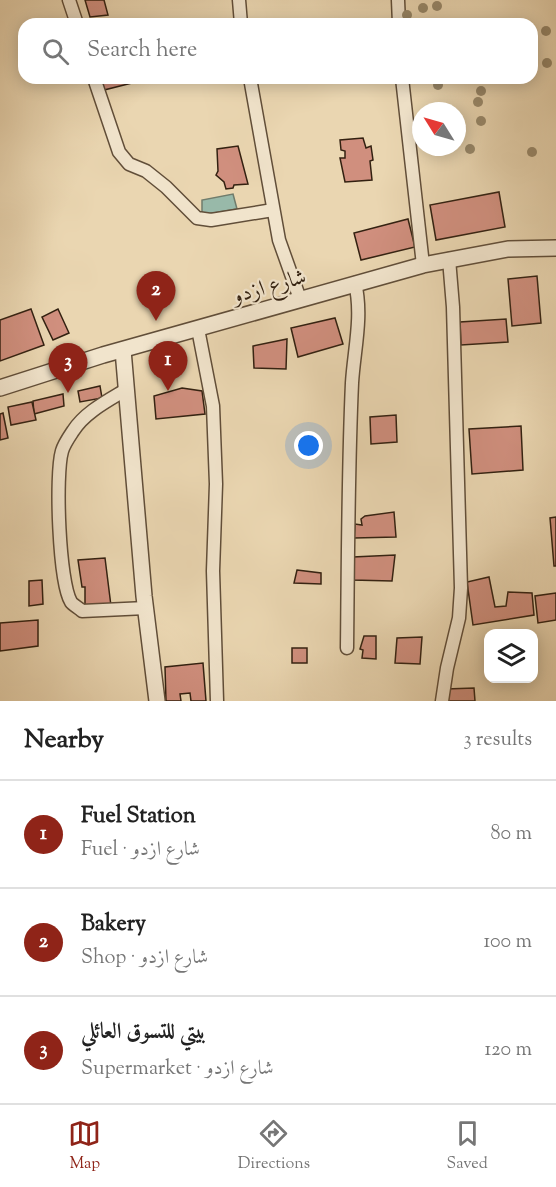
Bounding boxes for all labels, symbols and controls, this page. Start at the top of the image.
search box [18,18,538,84]
icon: search [39,35,72,68]
text: Search here [87,35,197,67]
north arrow [412,102,466,156]
street label: شارع ازدو [227,262,310,314]
pin: 2 [136,272,176,321]
pin: 1 [148,342,188,391]
pin: 3 [48,344,88,393]
your location [294,431,323,460]
map controls [484,629,538,683]
button: layers [484,629,538,683]
text: Nearby [24,722,104,759]
text: 3 results [463,726,532,755]
text: Fuel Station [81,801,196,833]
text: 1 [40,820,47,849]
text: 80 m [491,820,532,849]
text: Fuel · شارع ازدو [81,836,200,865]
text: Bakery [81,909,146,941]
text: 2 [39,928,48,957]
text: 100 m [483,928,532,957]
text: Shop · شارع ازدو [81,944,208,973]
text: بيتي للتسوق العائلي [81,1017,206,1049]
text: 3 [39,1036,48,1065]
text: 120 m [484,1036,532,1065]
text: Supermarket · شارع ازدو [81,1055,274,1084]
tab: Map [68,1117,101,1176]
tab: Directions [238,1117,310,1176]
tab: Saved [447,1117,488,1176]

